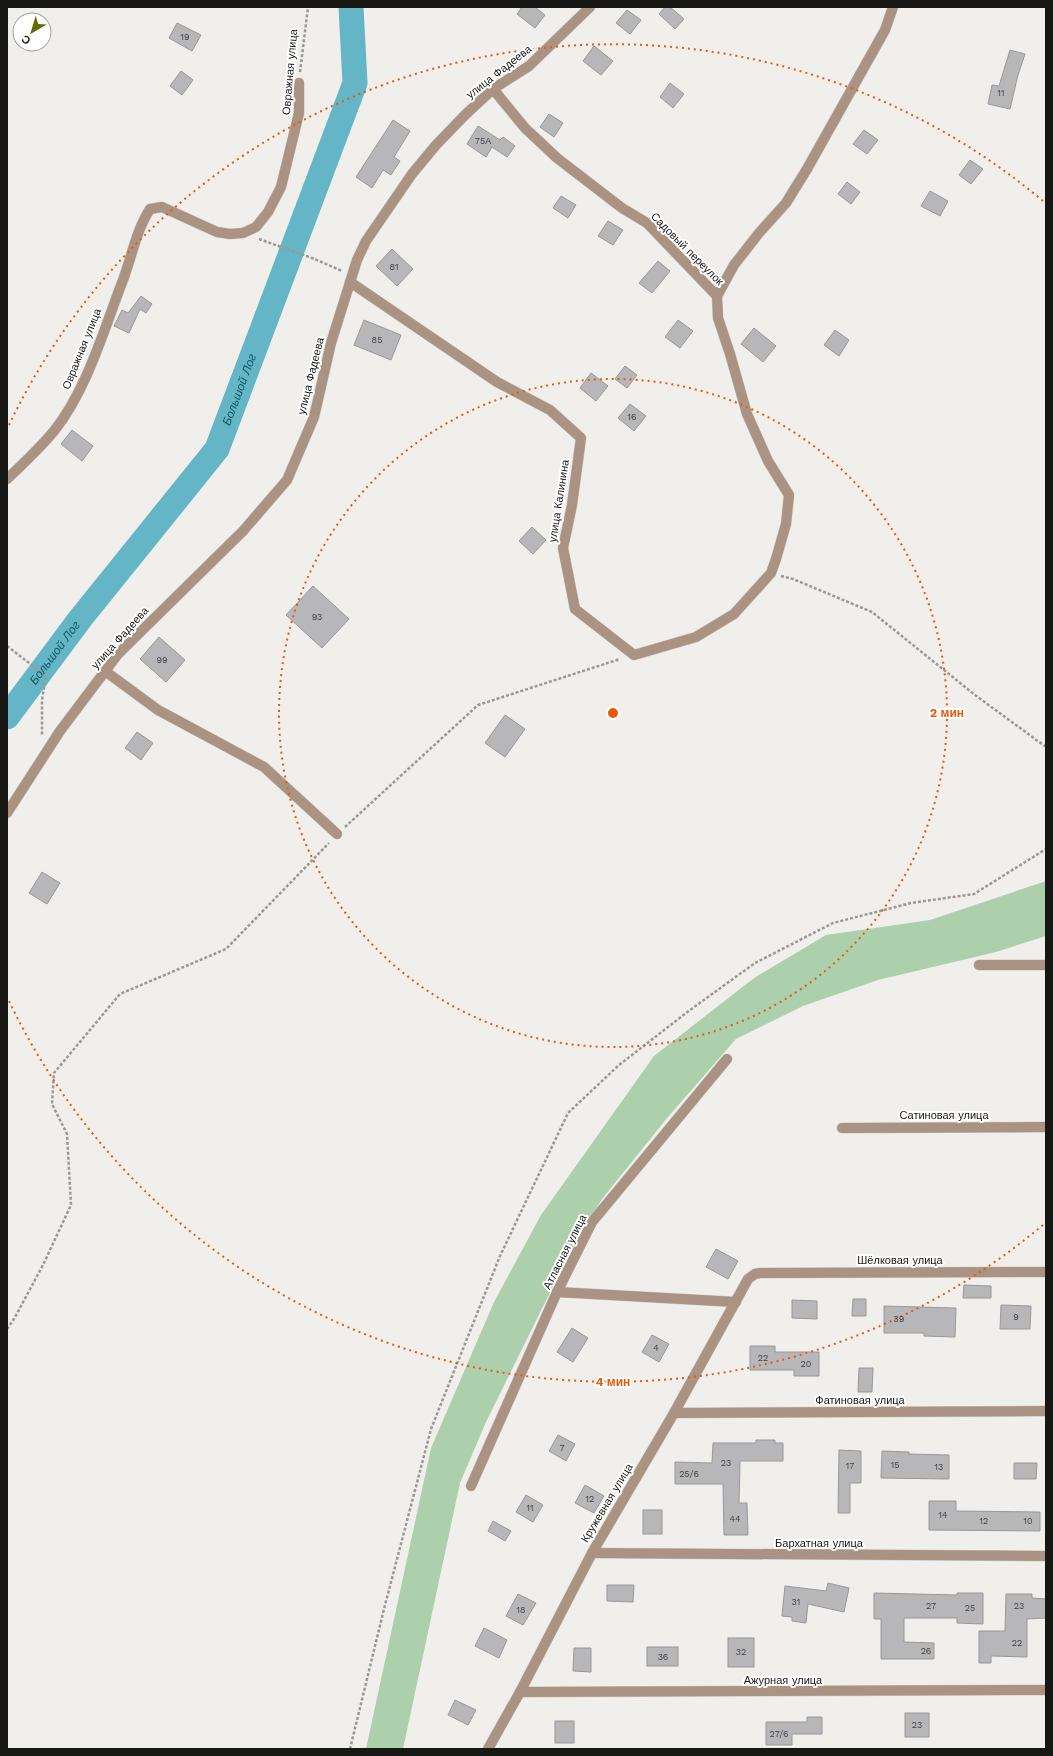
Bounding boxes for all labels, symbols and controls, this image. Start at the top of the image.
north arrow [12,12,52,52]
street label: Овражная улица [280,28,300,115]
text: С [19,32,33,47]
house number: 19 [180,32,190,42]
street label: улица Фадеева [464,42,535,101]
house number: 11 [997,88,1005,98]
house number: 75А [475,136,491,146]
street label: Садовый переулок [648,210,726,288]
house number: 81 [389,262,399,272]
street label: Овражная улица [60,306,104,391]
street label: улица Фадеева [295,335,327,416]
house number: 85 [372,335,382,345]
water label: Большой Лог [220,352,259,427]
house number: 16 [628,412,636,422]
street label: улица Калинина [546,458,572,543]
street label: улица Фадеева [89,604,152,672]
house number: 93 [312,612,322,622]
water label: Большой Лог [27,618,83,687]
house number: 99 [156,655,168,665]
centre of rings [606,706,620,720]
text: 2 мин [930,706,964,720]
street label: Сатиновая улица [899,1109,989,1122]
street label: Атласная улица [541,1212,590,1292]
street label: Шёлковая улица [857,1254,944,1267]
house number: 9 [1013,1312,1019,1322]
house number: 39 [894,1314,904,1324]
house number: 4 [653,1343,659,1353]
house number: 22 [758,1353,768,1363]
house number: 20 [801,1359,812,1369]
text: 4 мин [596,1375,630,1389]
street label: Фатиновая улица [815,1394,906,1407]
house number: 7 [559,1443,565,1453]
house number: 23 [721,1458,731,1468]
house number: 15 [891,1460,899,1470]
street label: Кружевная улица [578,1461,636,1545]
house number: 17 [846,1461,854,1471]
house number: 13 [935,1462,943,1472]
house number: 25/6 [679,1469,699,1479]
house number: 12 [586,1494,594,1504]
house number: 11 [526,1503,534,1513]
house number: 14 [938,1510,948,1520]
house number: 44 [730,1514,741,1524]
house number: 12 [980,1516,988,1526]
house number: 10 [1023,1516,1033,1526]
street label: Бархатная улица [775,1537,864,1550]
house number: 31 [792,1597,800,1607]
house number: 27 [926,1601,936,1611]
house number: 23 [1014,1601,1024,1611]
house number: 25 [965,1603,975,1613]
house number: 18 [516,1605,526,1615]
house number: 22 [1012,1638,1022,1648]
house number: 26 [921,1646,931,1656]
house number: 32 [736,1647,746,1657]
house number: 36 [658,1652,668,1662]
street label: Ажурная улица [744,1674,823,1687]
house number: 23 [912,1720,922,1730]
house number: 27/6 [770,1729,788,1739]

